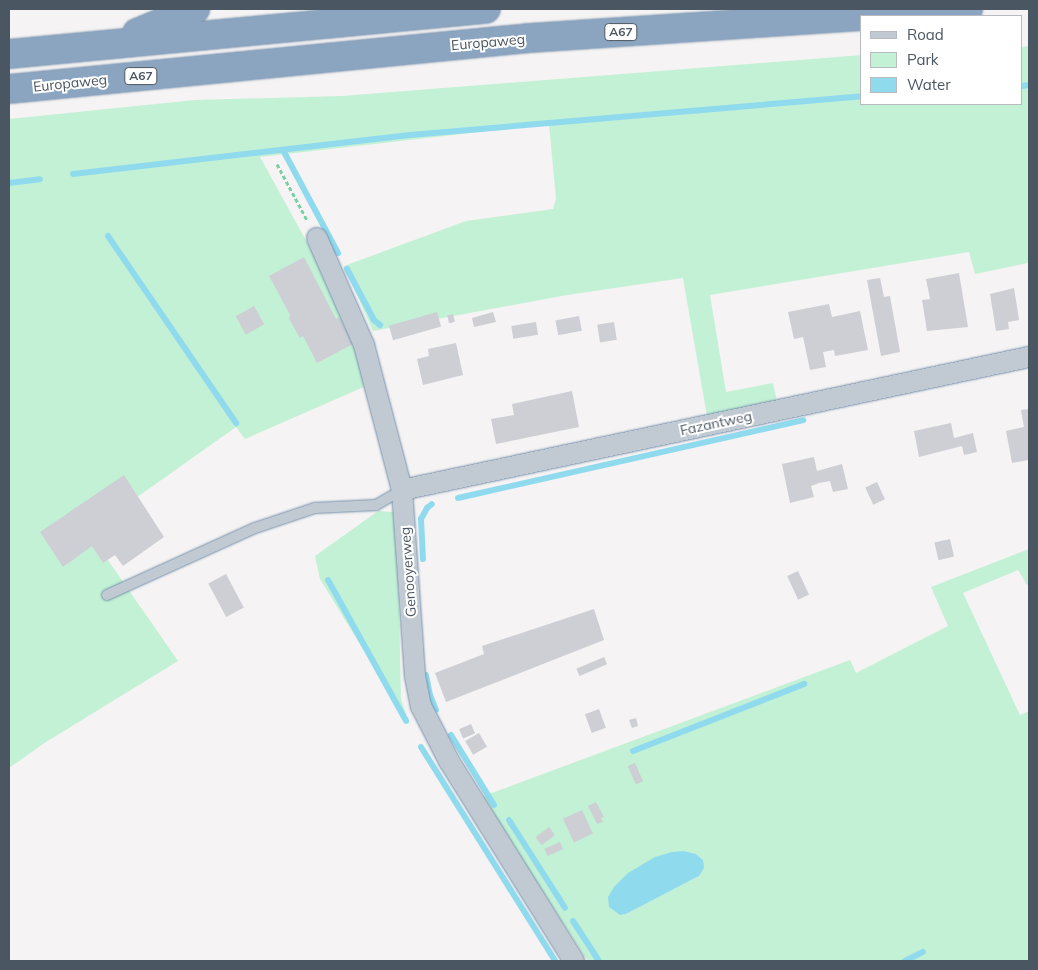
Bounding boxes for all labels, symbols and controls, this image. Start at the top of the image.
legend [860,15,1023,105]
road number: A67 [604,22,638,42]
text: Road [907,25,944,44]
street label: Europaweg [450,30,526,54]
text: Park [907,50,939,69]
road number: A67 [124,66,158,85]
street label: Europaweg [32,71,108,95]
text: Water [907,75,951,94]
street label: Fazantweg [679,407,753,439]
street label: Genooyerweg [396,526,420,618]

